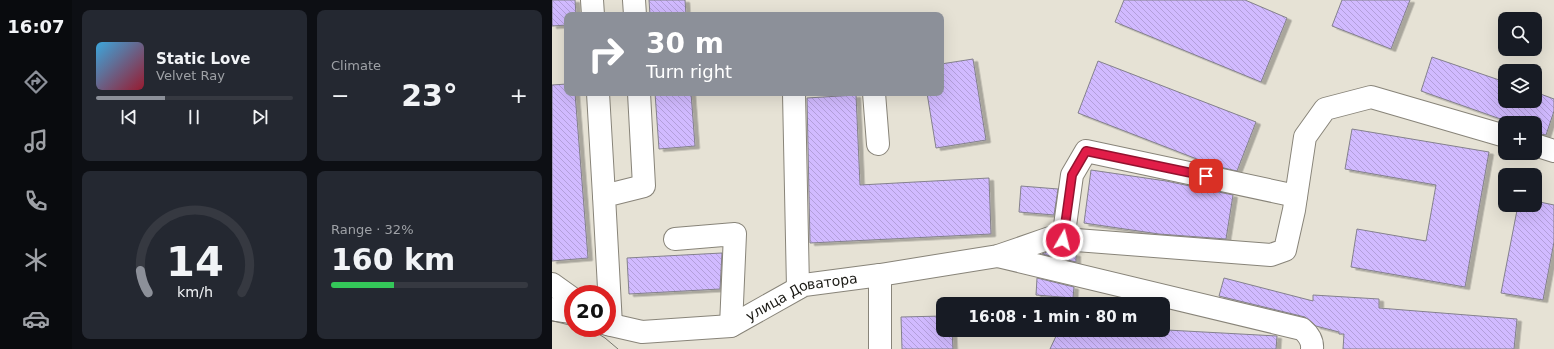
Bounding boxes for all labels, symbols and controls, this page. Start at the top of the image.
map controls [1498,12,1542,212]
button: search [1498,12,1542,56]
text: 16:07 [7,16,65,37]
text: 30 m [646,27,724,60]
icon: right [580,28,632,80]
text: Static Love [156,50,250,68]
text: Climate [331,58,381,73]
text: Turn right [646,61,732,82]
button: layers [1498,64,1542,108]
icon: directions [22,68,50,96]
text: Velvet Ray [156,68,225,83]
text: 23° [401,78,458,113]
text: − [331,83,349,108]
text: + [510,83,528,108]
icon: previous [118,106,140,128]
icon: pause [183,106,205,128]
icon: next [249,106,271,128]
button: + [1498,116,1542,160]
icon: music [22,127,50,155]
pin [1189,159,1223,193]
icon: arrive [1195,165,1217,187]
button: − [1498,168,1542,212]
icon: phone [22,187,50,215]
position arrow [1042,219,1084,261]
text: Range · 32% [331,222,414,237]
text: 14 [166,237,223,286]
text: 160 km [331,242,455,277]
icon: climate [22,246,50,274]
street label: улица Доватора [743,270,859,324]
text: km/h [176,283,213,299]
speed limit sign: 20 [564,285,616,337]
icon: car [22,305,50,333]
text: 16:08 · 1 min · 80 m [969,308,1137,326]

